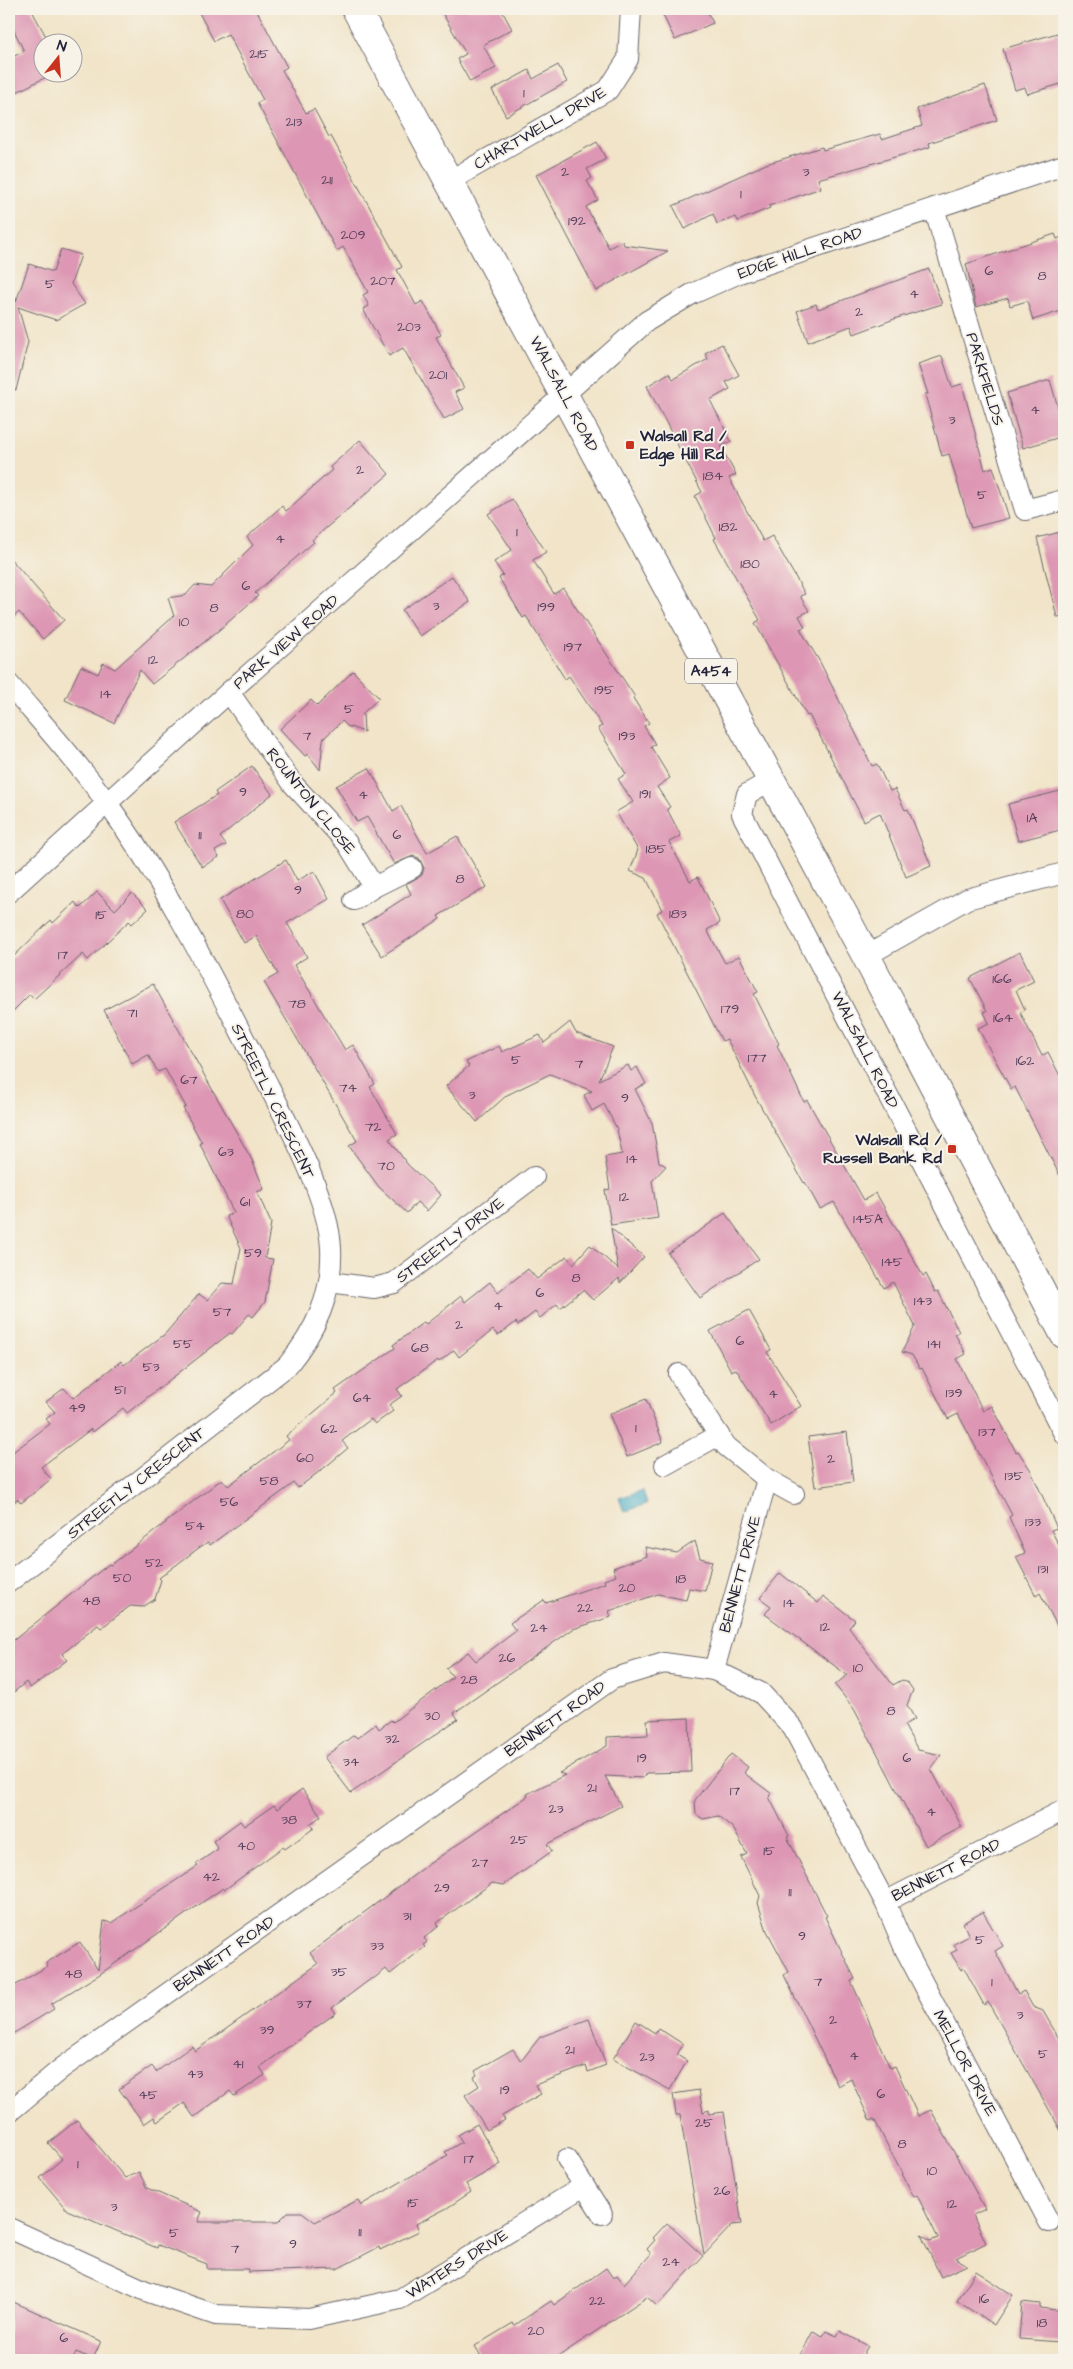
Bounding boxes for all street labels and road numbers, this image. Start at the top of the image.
street label: CHARTWELL DRIVE [470,81,611,175]
street label: EDGE HILL ROAD [735,221,865,285]
street label: PARKFIELDS [960,330,1010,428]
street label: WALSALL ROAD [524,332,604,456]
street label: PARK VIEW ROAD [228,590,344,694]
road number: A454 [685,658,737,684]
street label: ROUNTON CLOSE [261,743,361,859]
street label: WALSALL ROAD [826,988,904,1112]
street label: STREETLY CRESCENT [226,1020,320,1182]
street label: STREETLY DRIVE [391,1192,509,1288]
street label: STREETLY CRESCENT [62,1422,210,1544]
street label: BENNETT DRIVE [714,1512,766,1635]
street label: BENNETT ROAD [500,1676,610,1762]
street label: BENNETT ROAD [888,1833,1004,1907]
street label: BENNETT ROAD [169,1911,279,1997]
street label: MELLOR DRIVE [928,2006,1002,2120]
street label: WATERS DRIVE [402,2224,513,2304]

